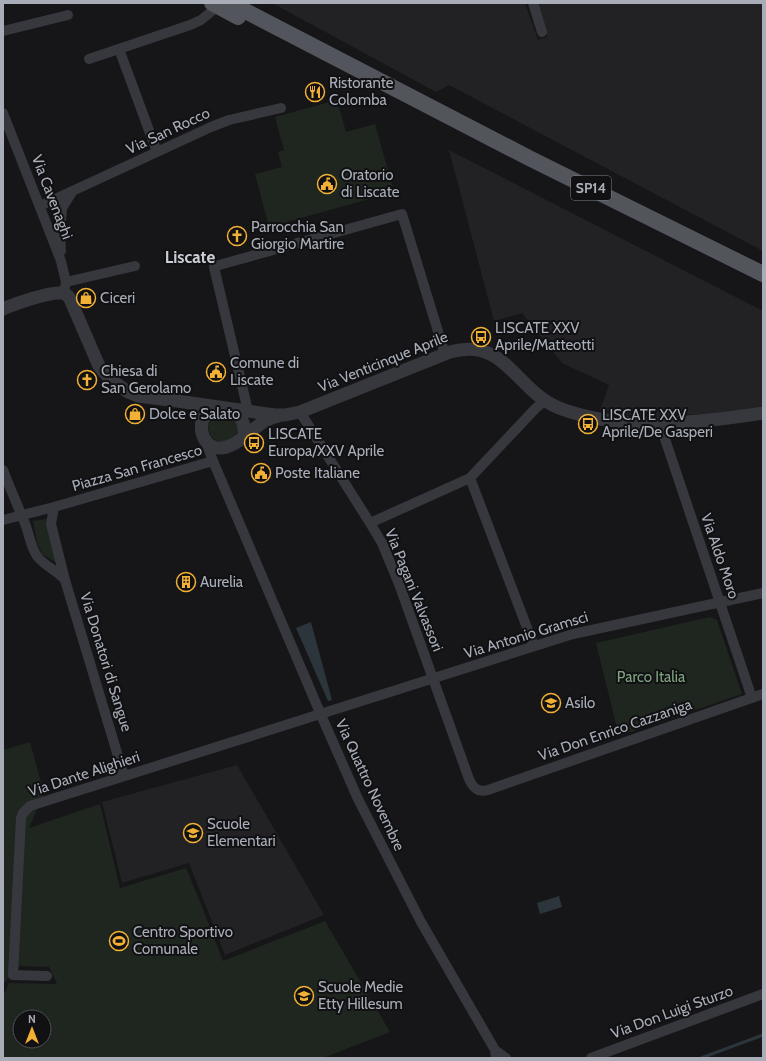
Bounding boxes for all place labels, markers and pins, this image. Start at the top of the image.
place label: Ristorante Colomba [329,74,394,109]
restaurant icon: Ristorante Colomba [304,81,326,103]
place label: Oratorio di Liscate [341,166,400,201]
public building icon: Oratorio di Liscate [316,173,338,195]
place label: Parrocchia San Giorgio Martire [251,218,344,253]
church icon: Parrocchia San Giorgio Martire [226,225,248,247]
shop icon: Ciceri [75,287,97,309]
place label: Ciceri [100,289,135,307]
place label: LISCATE XXV Aprile/Matteotti [495,319,595,354]
bus stop icon: LISCATE XXV Aprile/Matteotti [470,326,492,348]
place label: Comune di Liscate [230,354,299,389]
public building icon: Comune di Liscate [205,361,227,383]
place label: Chiesa di San Gerolamo [101,362,191,397]
church icon: Chiesa di San Gerolamo [76,369,98,391]
shop icon: Dolce e Salato [124,403,146,425]
place label: Dolce e Salato [149,405,240,423]
place label: LISCATE XXV Aprile/De Gasperi [602,406,713,441]
bus stop icon: LISCATE XXV Aprile/De Gasperi [577,413,599,435]
place label: LISCATE Europa/XXV Aprile [268,425,384,460]
bus stop icon: LISCATE Europa/XXV Aprile [243,432,265,454]
public building icon: Poste Italiane [250,462,272,484]
place label: Poste Italiane [275,464,360,482]
building icon: Aurelia [175,571,197,593]
place label: Aurelia [200,573,244,591]
school or university icon: Asilo [540,692,562,714]
place label: Asilo [565,694,595,712]
place label: Scuole Elementari [207,815,276,850]
school or university icon: Scuole Elementari [182,822,204,844]
place label: Centro Sportivo Comunale [133,923,233,958]
sports icon: Centro Sportivo Comunale [108,930,130,952]
place label: Scuole Medie Etty Hillesum [318,978,403,1013]
school or university icon: Scuole Medie Etty Hillesum [293,985,315,1007]

